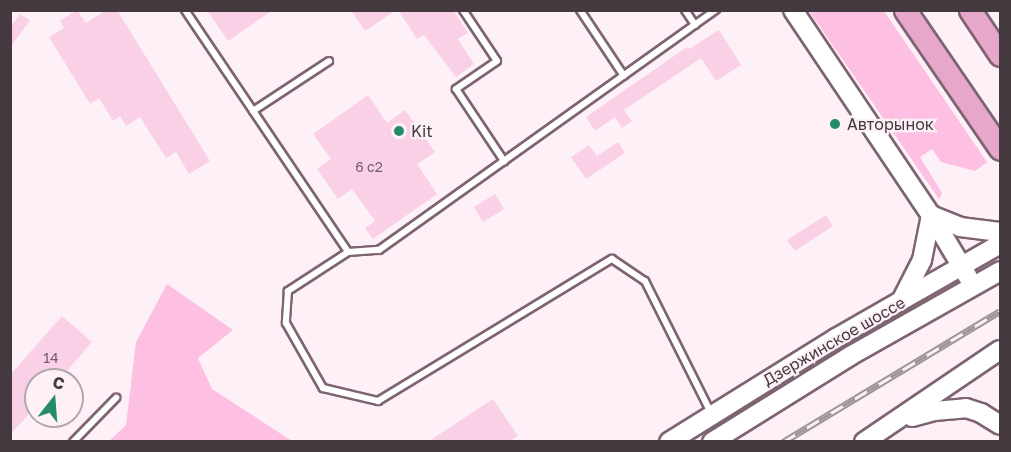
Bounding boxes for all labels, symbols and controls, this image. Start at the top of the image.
place label: Авторынок [847,114,934,134]
marker: Авторынок [828,117,842,131]
place label: Kit [411,121,433,141]
marker: Kit [392,124,406,138]
house number: 6 с2 [355,159,383,175]
street label: Дзержинское шоссе [760,292,908,390]
house number: 14 [43,350,59,366]
north arrow [24,368,84,428]
text: С [50,371,67,394]

